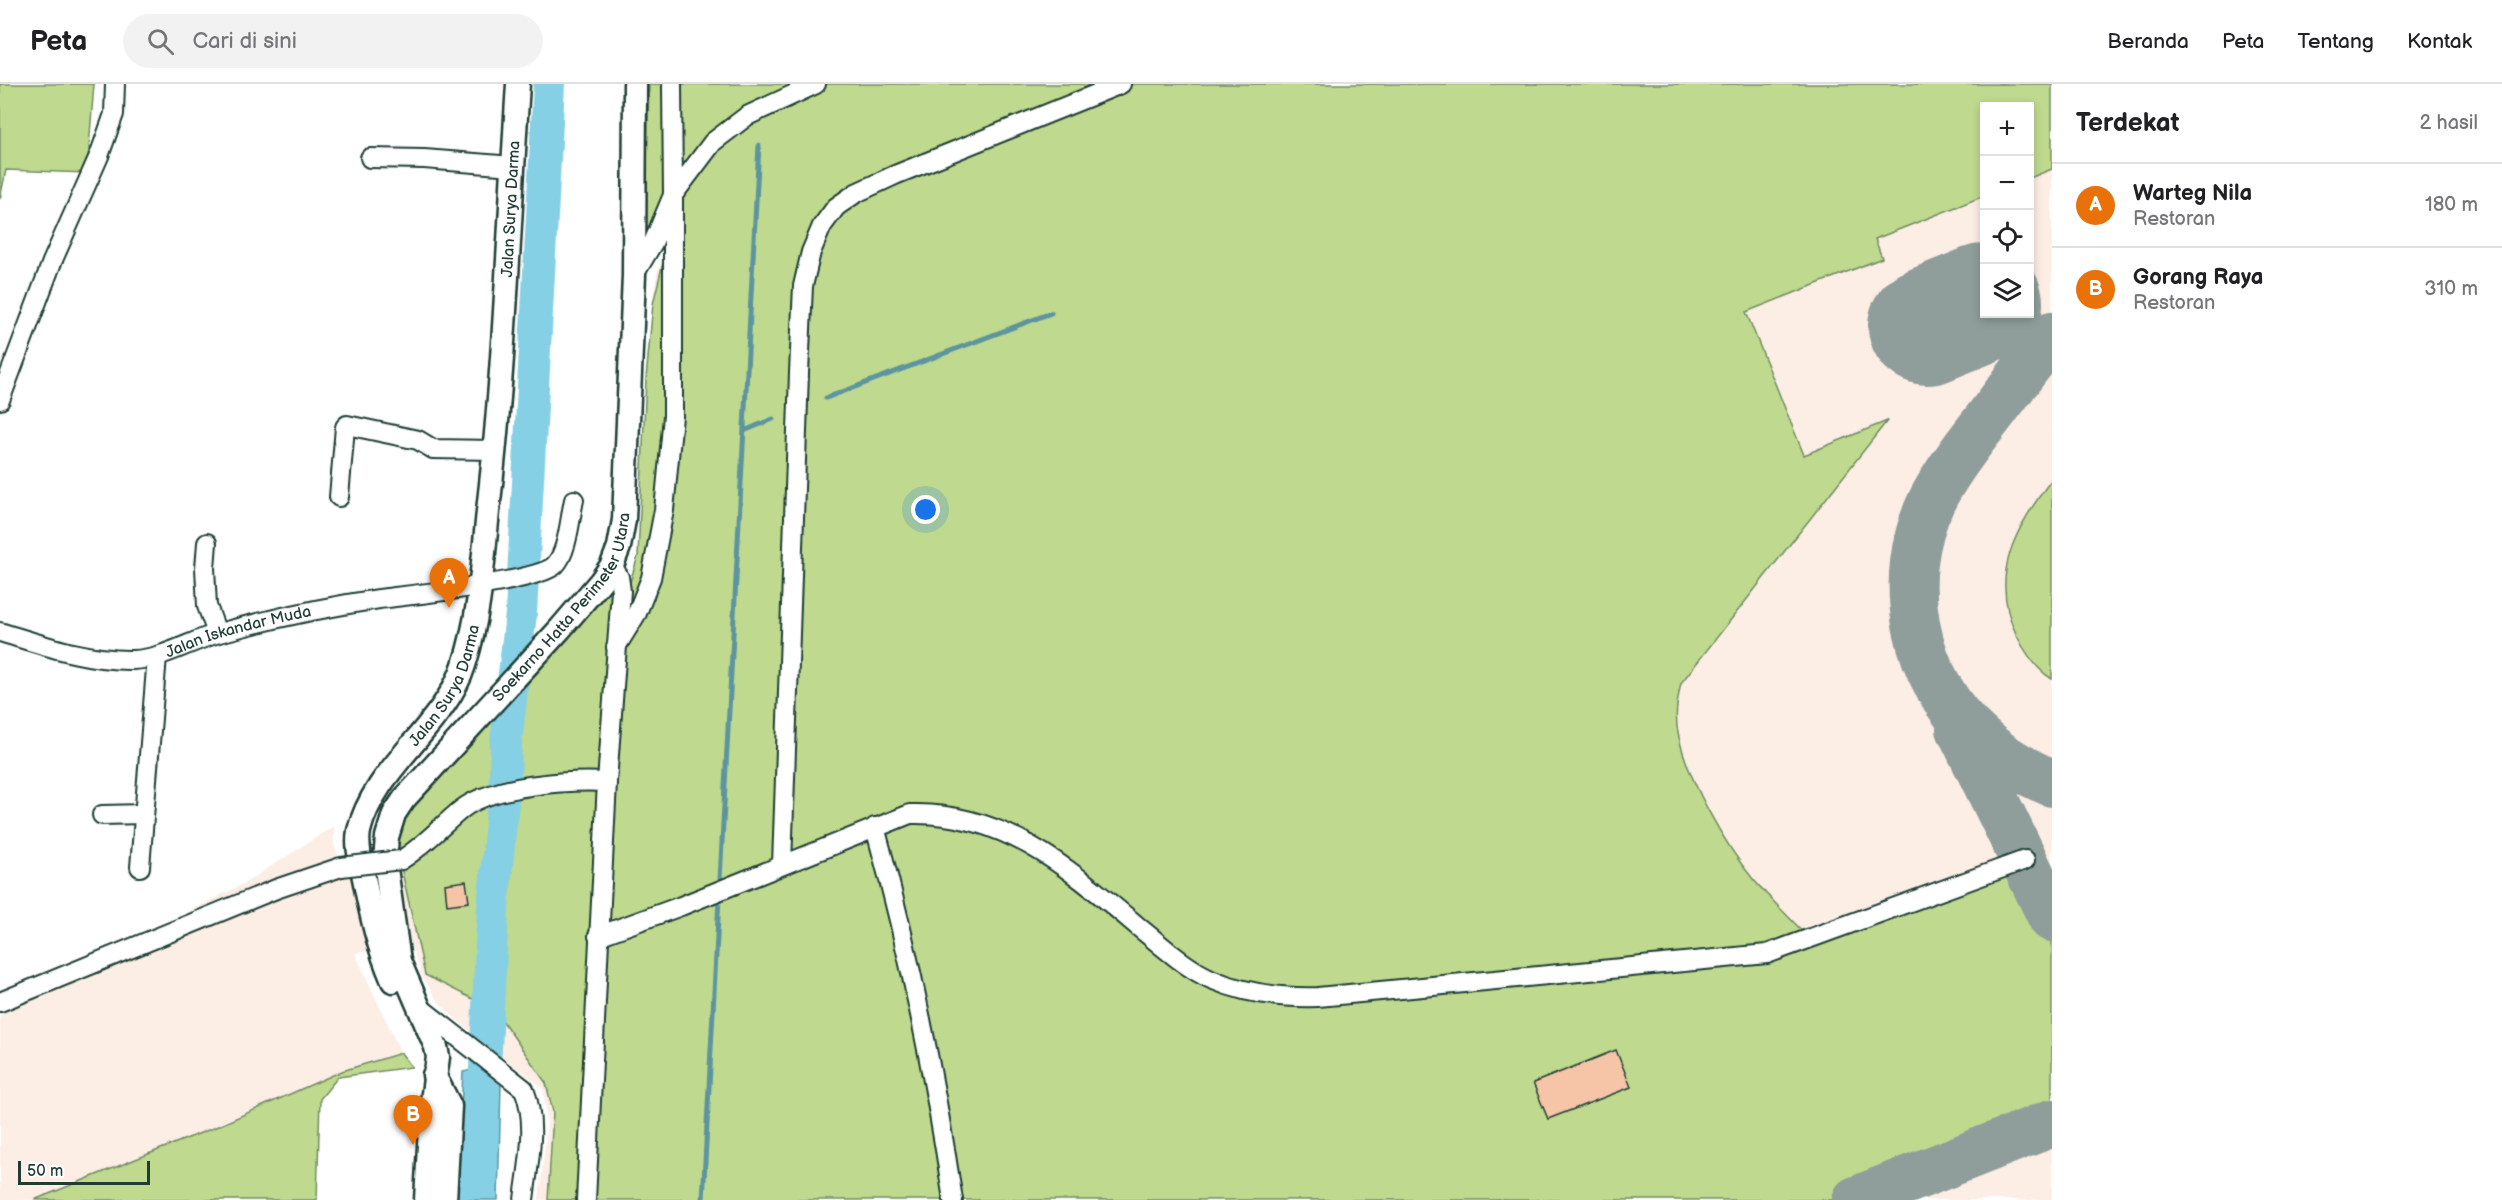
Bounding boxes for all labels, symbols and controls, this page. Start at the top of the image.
search box [123,14,543,68]
text: Peta [30,25,87,58]
icon: search [144,25,177,58]
text: Cari di sini [192,28,297,55]
text: Beranda [2107,29,2189,54]
text: Peta [2222,29,2265,54]
text: Tentang [2298,29,2374,54]
text: Kontak [2407,29,2472,54]
map controls [1980,102,2034,318]
button: + [1980,102,2034,156]
text: Terdekat [2076,108,2179,139]
text: 2 hasil [2419,111,2478,135]
street label: Jalan Surya Darma [498,140,524,278]
button: − [1980,156,2034,210]
text: Warteg Nila [2133,180,2252,207]
text: A [2089,193,2102,217]
text: 180 m [2425,193,2478,217]
text: Restoran [2133,207,2215,231]
button: locate [1980,210,2034,264]
button: layers [1980,264,2034,318]
text: Gorang Raya [2133,264,2263,291]
text: B [2088,277,2103,301]
text: 310 m [2424,277,2478,301]
text: Restoran [2133,291,2215,315]
your location [911,495,940,524]
street label: Soekarno Hatta Perimeter Utara [489,512,634,706]
pin: A [430,558,468,608]
street label: Jalan Iskandar Muda [163,602,313,662]
street label: Jalan Surya Darma [405,623,484,750]
pin: B [394,1096,432,1145]
scale bar [18,1158,150,1186]
text: 50 m [27,1162,63,1181]

